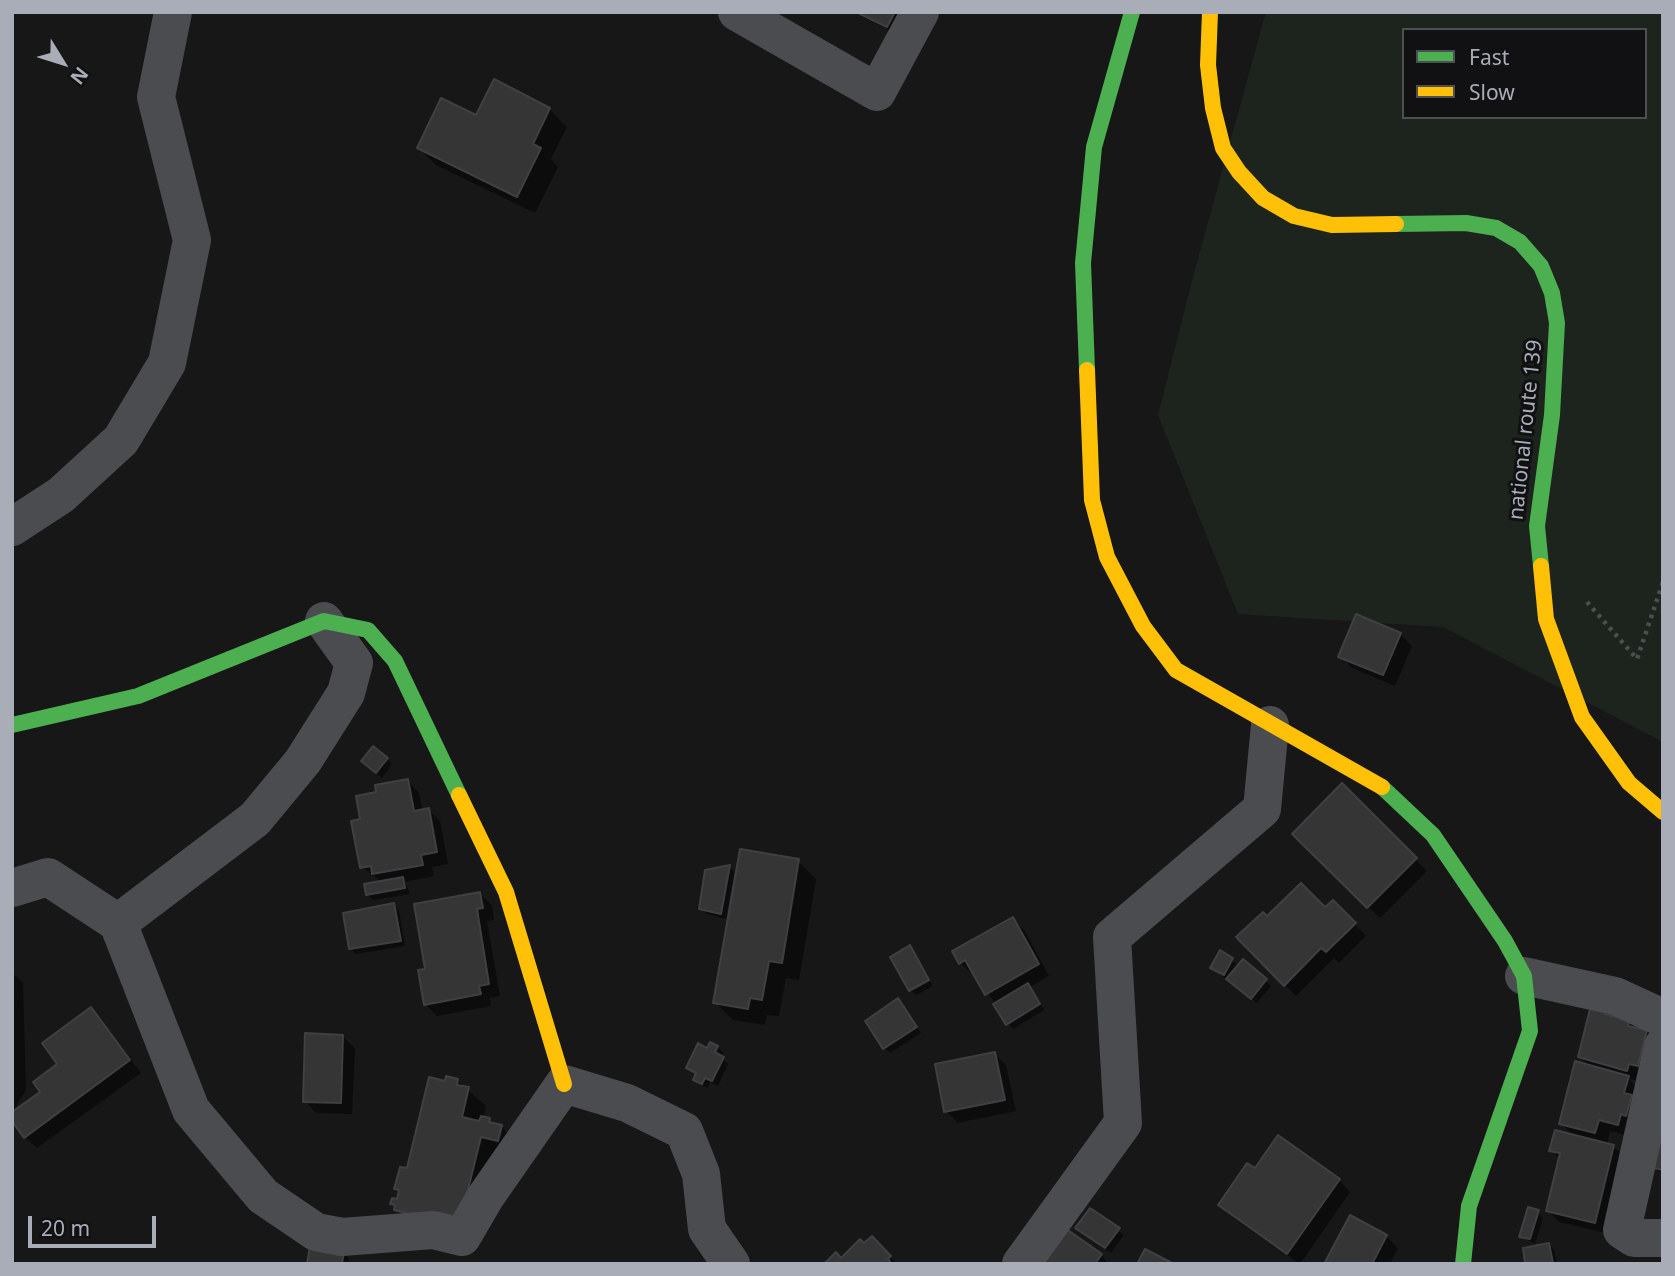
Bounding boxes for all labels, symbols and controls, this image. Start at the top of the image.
north arrow [28,28,98,98]
legend [1402,28,1647,119]
text: Fast [1469,43,1509,71]
text: N [65,62,95,90]
text: Slow [1469,78,1515,106]
street label: national route 139 [1504,339,1548,521]
scale bar [32,1202,159,1246]
text: 20 m [41,1214,90,1242]

